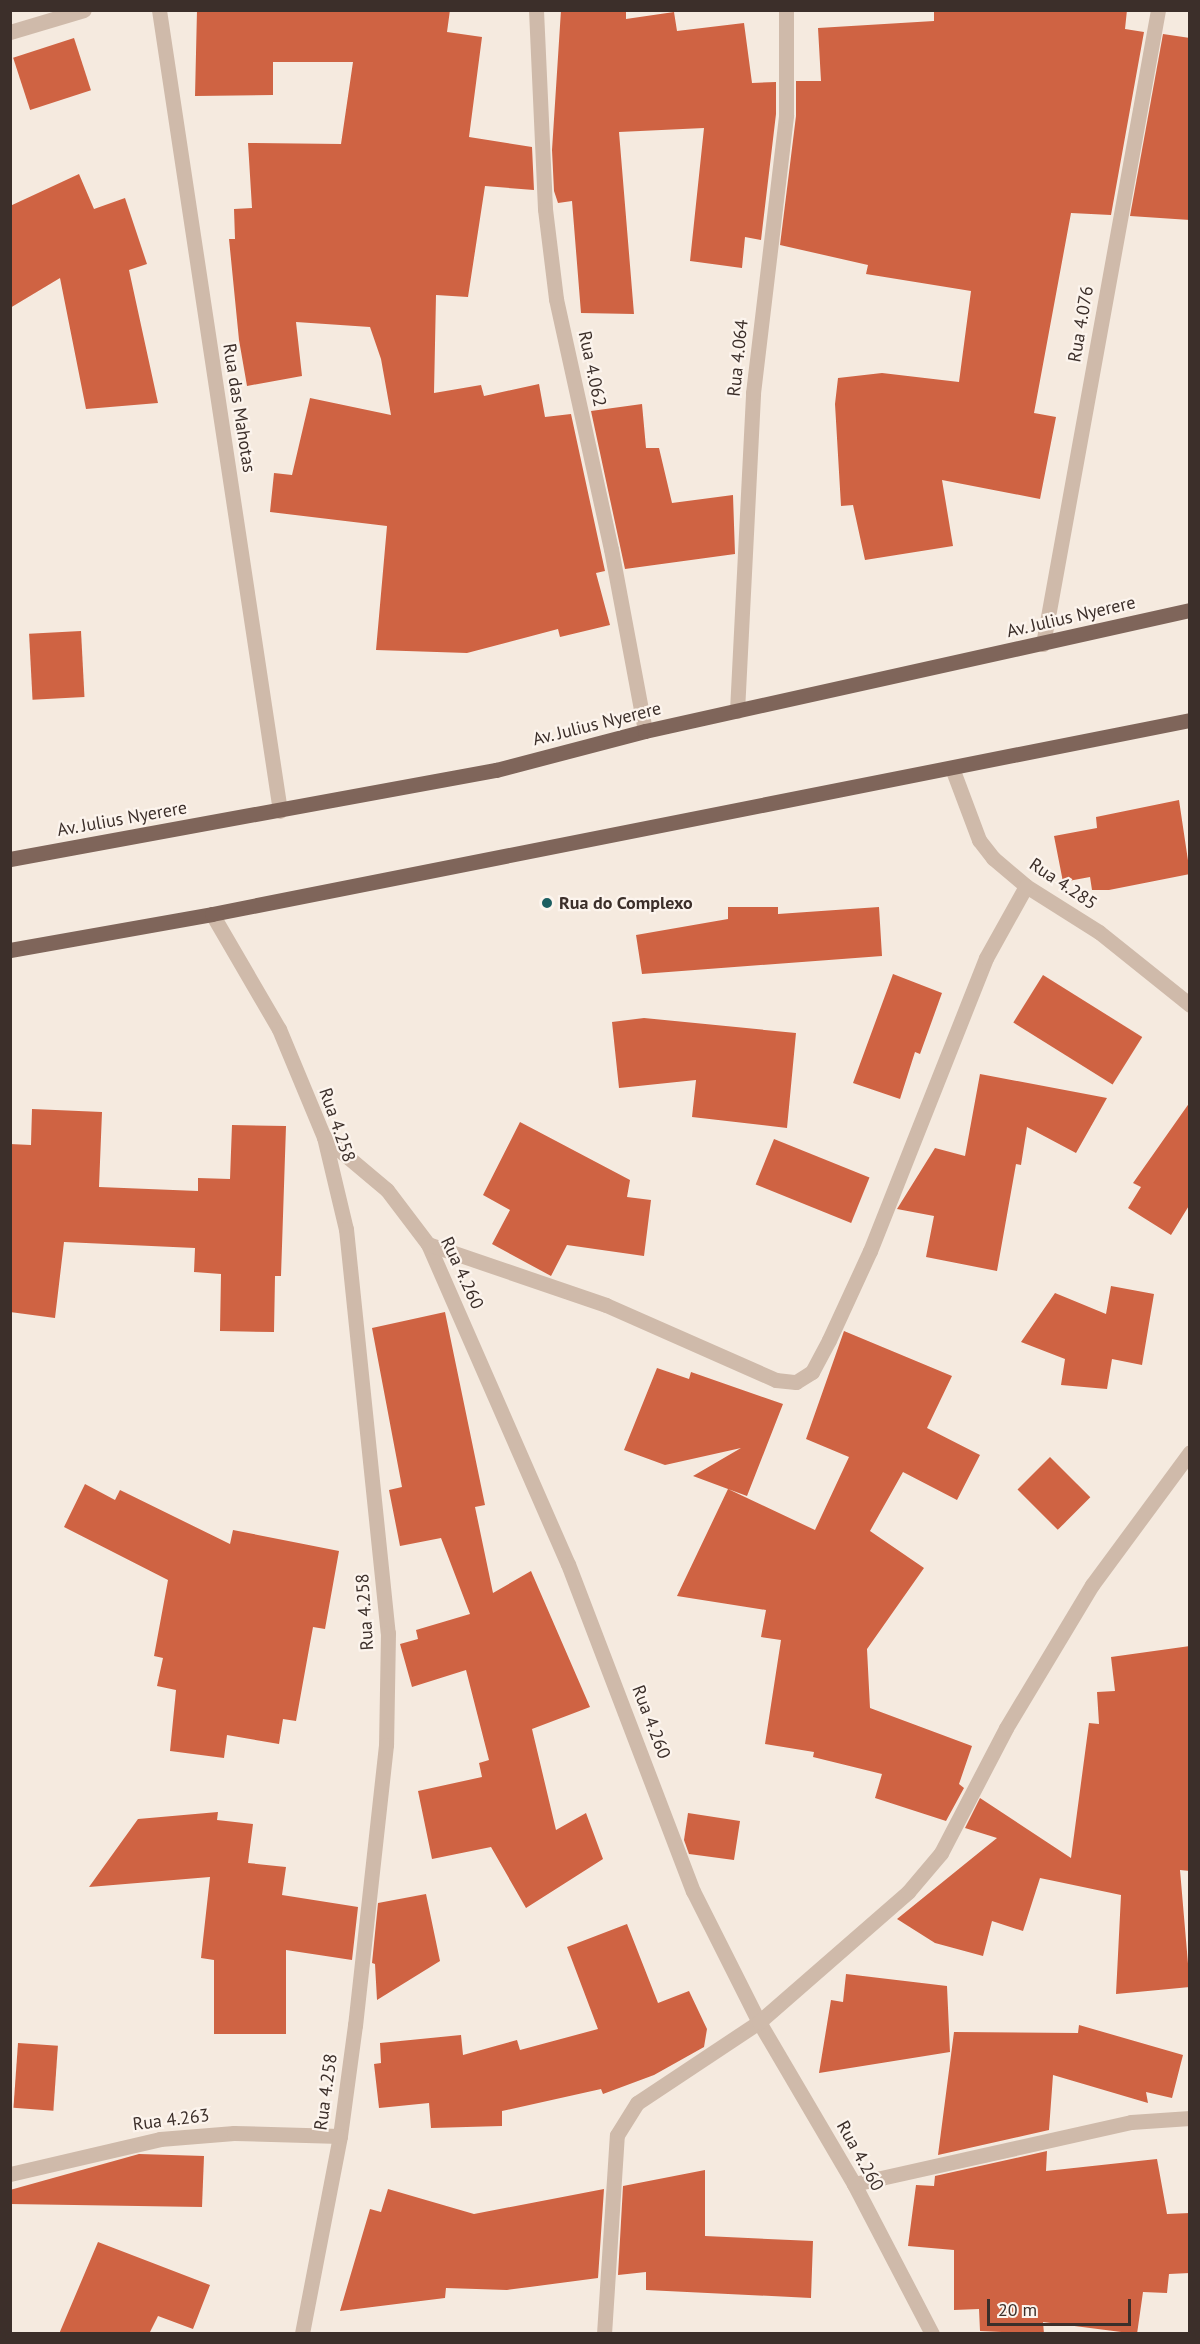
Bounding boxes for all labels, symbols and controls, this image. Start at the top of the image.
street label: Rua 4.076 [1064,284,1098,364]
street label: Rua 4.064 [723,319,753,397]
street label: Rua 4.062 [573,329,611,409]
street label: Rua das Mahotas [218,342,260,474]
street label: Av. Julius Nyerere [1004,592,1138,642]
street label: Av. Julius Nyerere [530,697,664,751]
street label: Av. Julius Nyerere [55,797,189,841]
street label: Rua 4.285 [1025,854,1101,914]
place label: Rua do Complexo [559,892,693,914]
marker: Rua do Complexo [540,896,554,910]
street label: Rua 4.258 [314,1085,360,1165]
street label: Rua 4.260 [436,1234,488,1312]
street label: Rua 4.258 [352,1573,378,1651]
street label: Rua 4.260 [627,1682,675,1762]
street label: Rua 4.258 [310,2052,342,2132]
street label: Rua 4.263 [131,2105,211,2135]
street label: Rua 4.260 [832,2117,888,2195]
scale bar [990,2287,1134,2325]
text: 20 m [998,2298,1037,2321]

